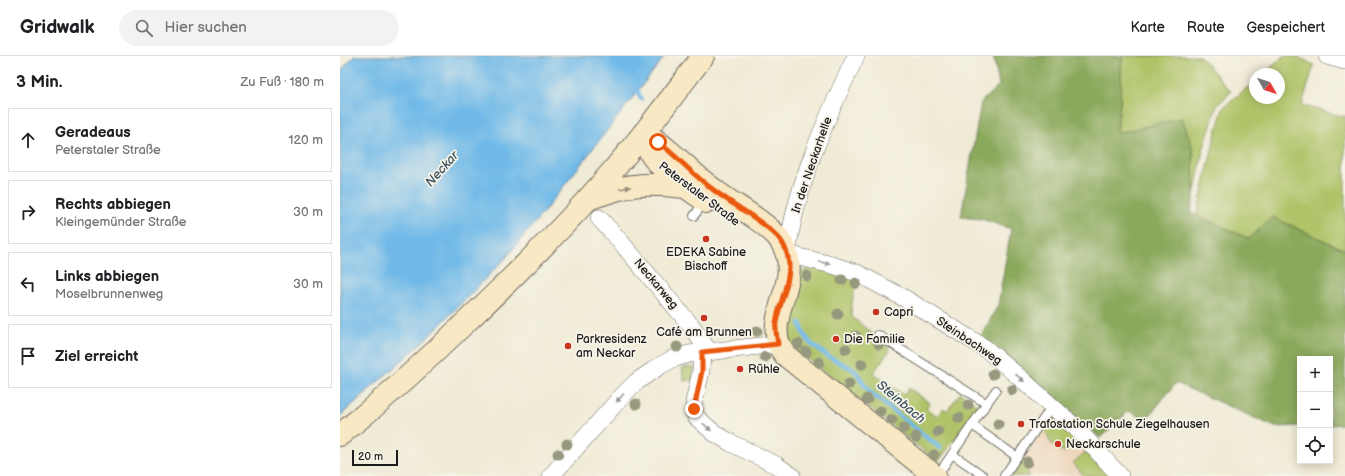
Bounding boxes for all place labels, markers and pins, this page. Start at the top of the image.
marker: EDEKA Sabine Bischoff [701,234,711,244]
place label: EDEKA Sabine Bischoff [666,245,746,274]
place label: Capri [884,305,914,320]
marker: Capri [871,307,881,317]
marker: Café am Brunnen [699,313,709,323]
place label: Café am Brunnen [656,325,752,340]
place label: Parkresidenz am Neckar [576,332,647,361]
place label: Die Familie [844,332,905,347]
marker: Die Familie [831,334,841,344]
marker: Parkresidenz am Neckar [563,341,573,351]
place label: Rühle [748,362,780,377]
marker: Rühle [735,364,745,374]
place label: Trafostation Schule Ziegelhausen [1029,417,1210,432]
marker: Trafostation Schule Ziegelhausen [1016,419,1026,429]
place label: Neckarschule [1066,437,1141,452]
marker: Neckarschule [1053,439,1063,449]

